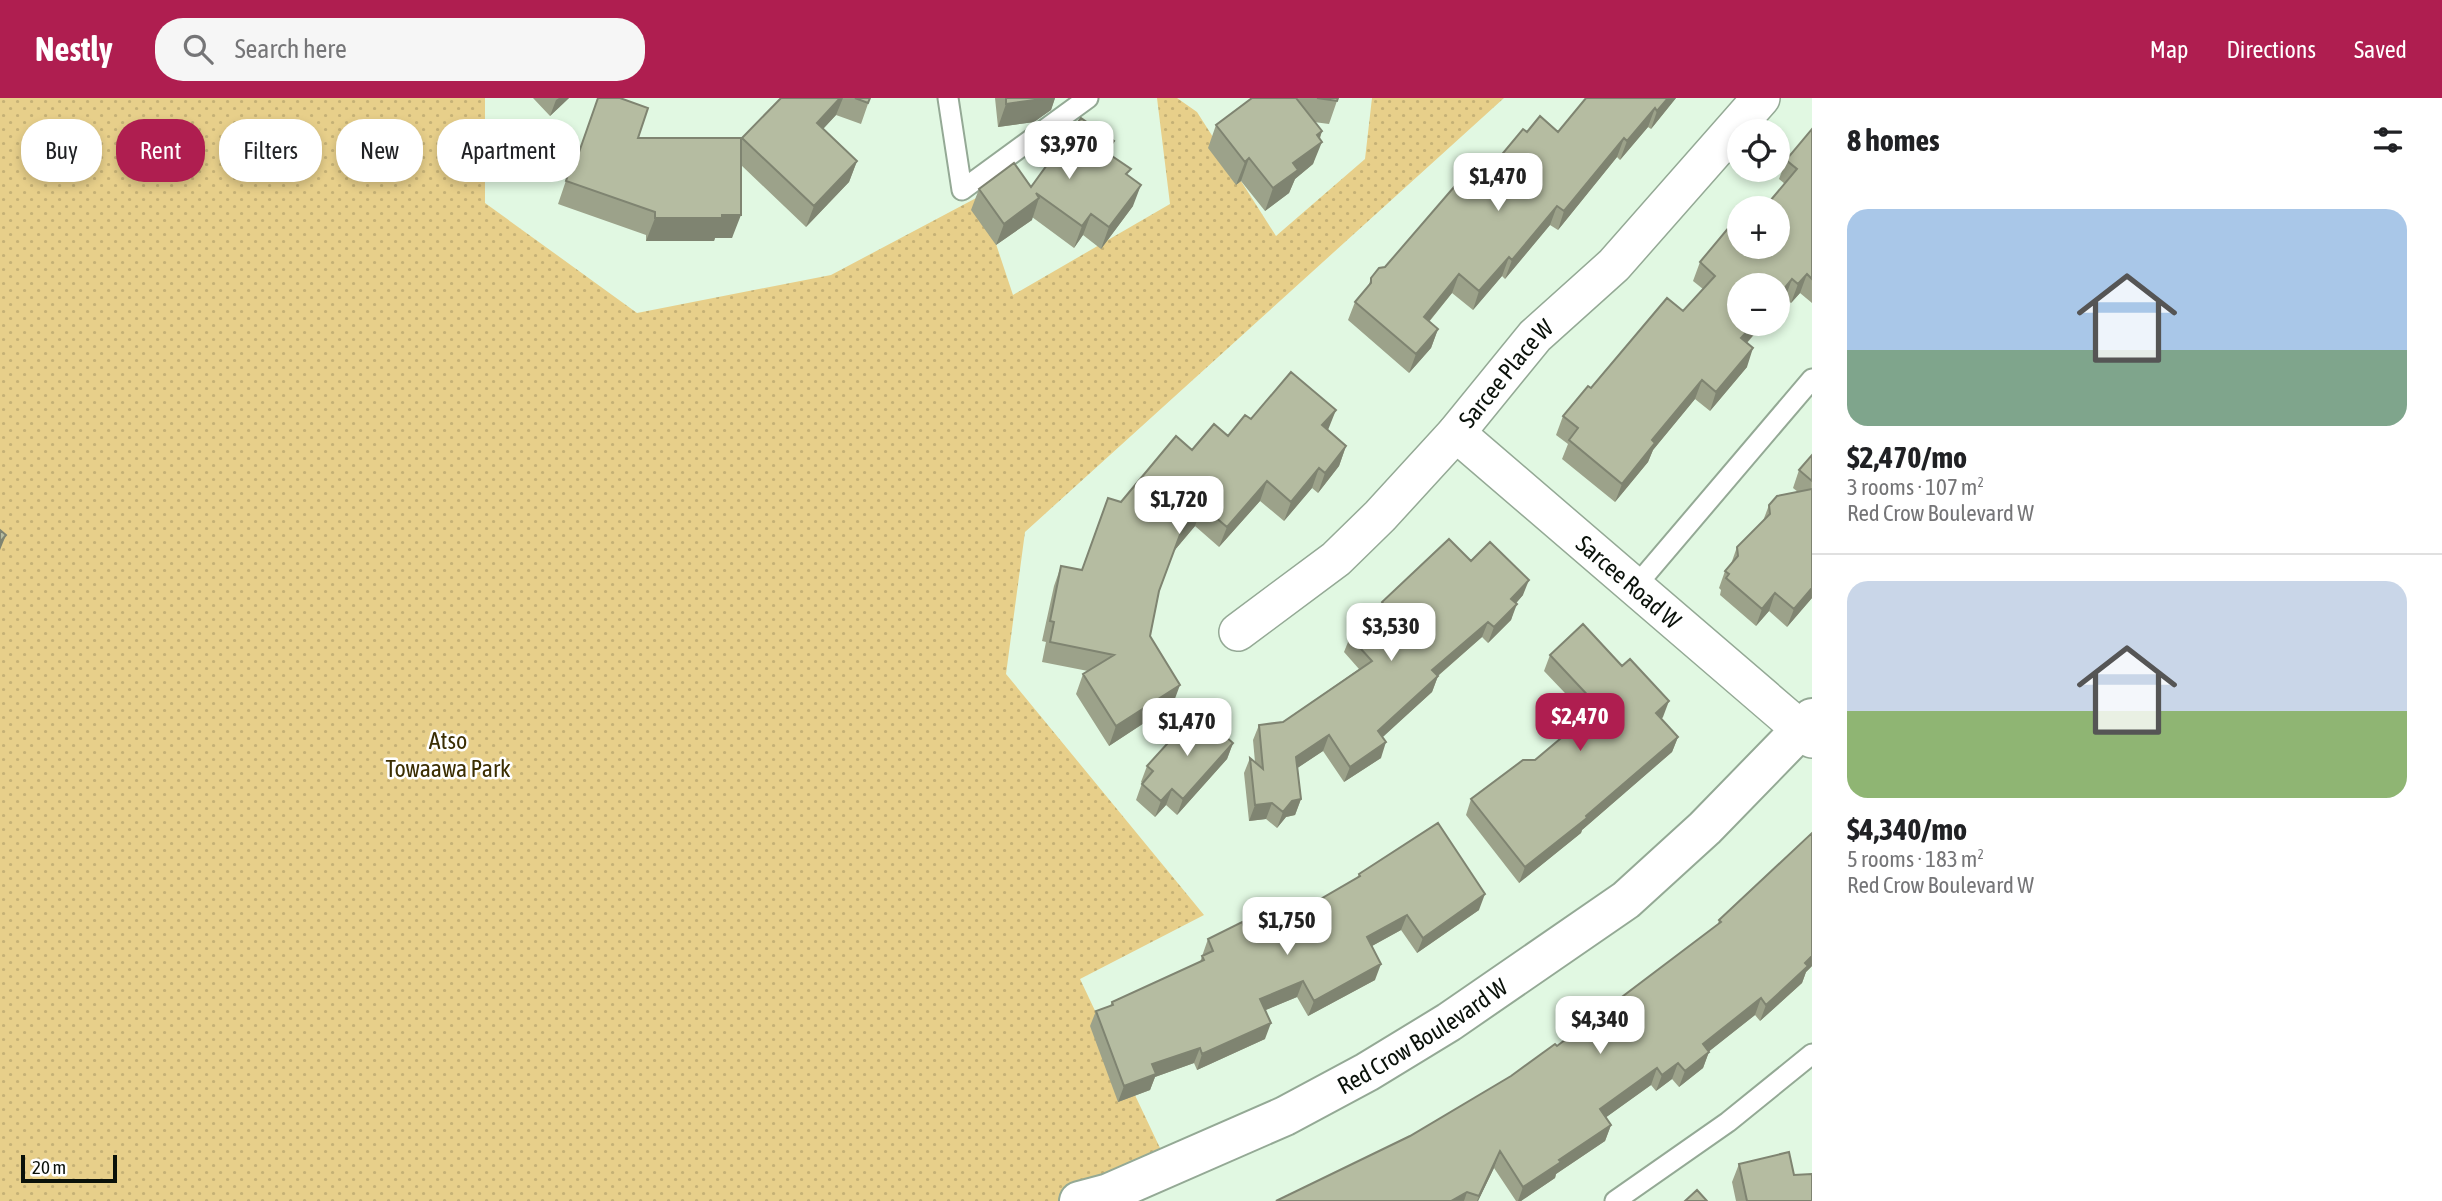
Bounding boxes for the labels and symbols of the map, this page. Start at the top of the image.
pin: $3,970 [1012,122,1126,181]
pin: $1,470 [1441,153,1555,213]
street label: Sarcee Place W [1453,313,1558,432]
pin: $1,720 [1122,476,1236,536]
street label: Sarcee Road W [1571,529,1687,634]
pin: $3,530 [1334,603,1448,663]
pin: $2,470 [1523,694,1637,753]
pin: $1,470 [1130,698,1244,758]
park label: Atso Towaawa Park [385,727,511,782]
pin: $1,750 [1230,898,1344,957]
street label: Red Crow Boulevard W [1333,972,1513,1099]
pin: $4,340 [1543,996,1657,1056]
scale bar [21,1152,117,1184]

